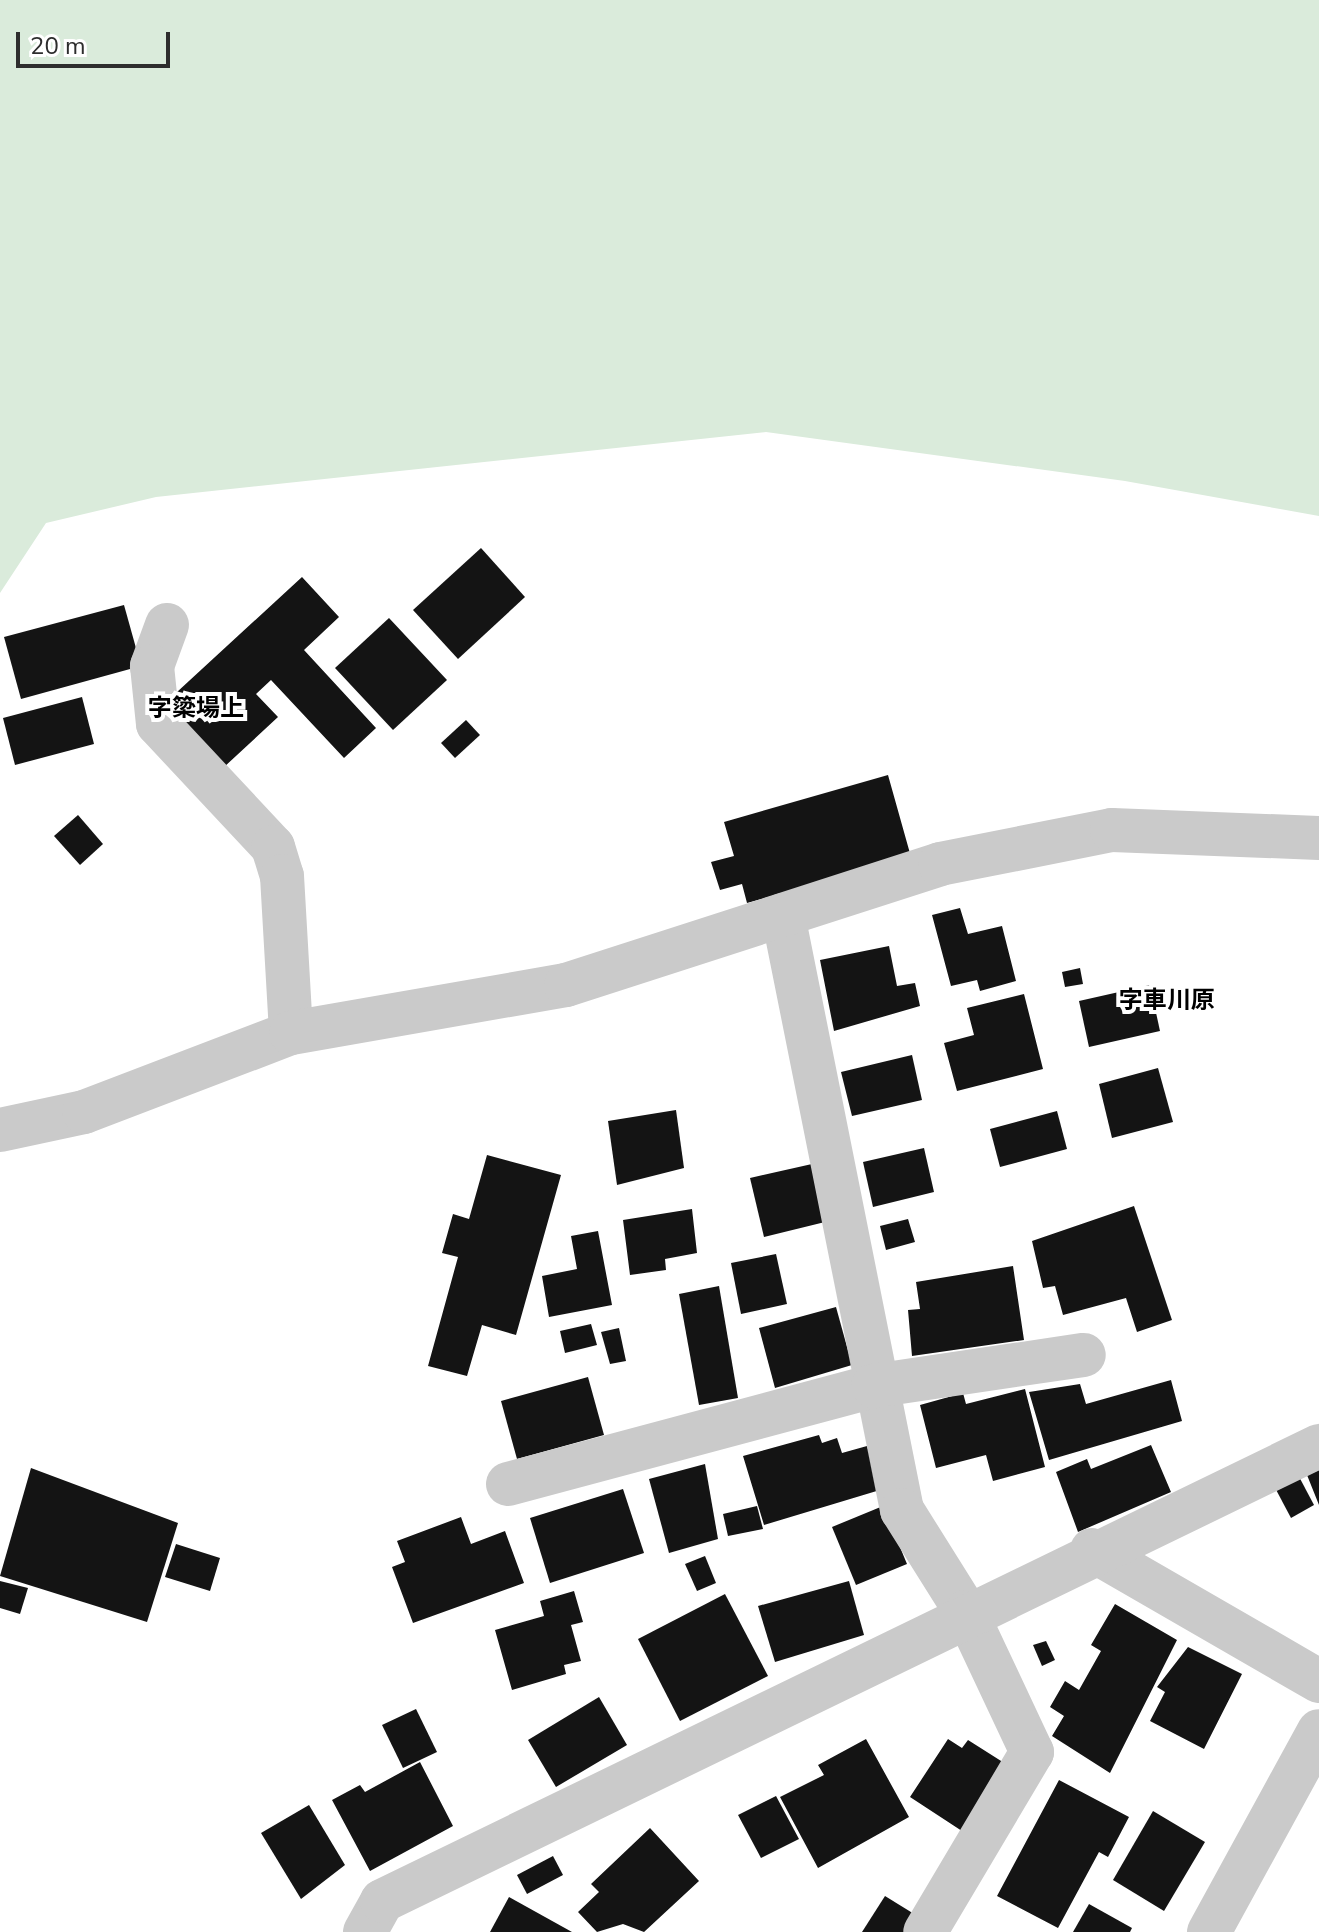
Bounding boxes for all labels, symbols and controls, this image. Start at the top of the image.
scale bar [20,16,174,66]
text: 20 m [30,30,86,62]
district label: 字簗場上 [148,695,244,723]
district label: 字車川原 [1119,987,1215,1015]

